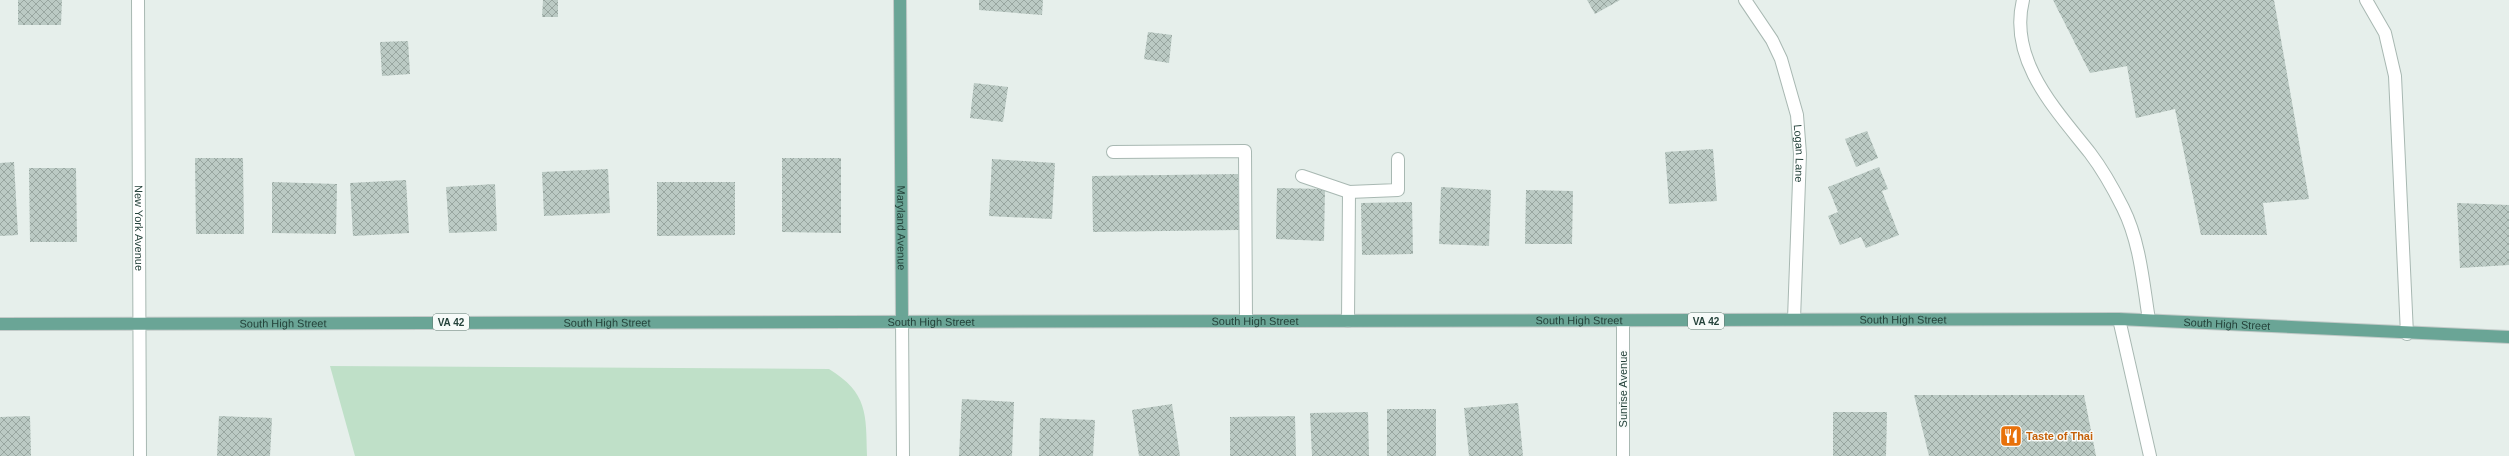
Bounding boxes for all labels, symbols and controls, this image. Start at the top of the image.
street label: Logan Lane [1792,124,1806,183]
street label: New York Avenue [133,185,145,271]
street label: Maryland Avenue [895,186,908,270]
road number: VA 42 [1688,313,1724,329]
street label: South High Street [1860,313,1946,326]
road number: VA 42 [433,314,469,330]
street label: South High Street [1536,314,1622,326]
street label: South High Street [1212,315,1298,327]
street label: South High Street [564,316,650,329]
street label: South High Street [888,316,974,328]
street label: South High Street [2183,316,2271,332]
street label: South High Street [240,317,326,329]
street label: Sunrise Avenue [1617,351,1629,427]
restaurant icon: Taste of Thai [1998,423,2024,449]
place label: Taste of Thai [2026,430,2093,442]

